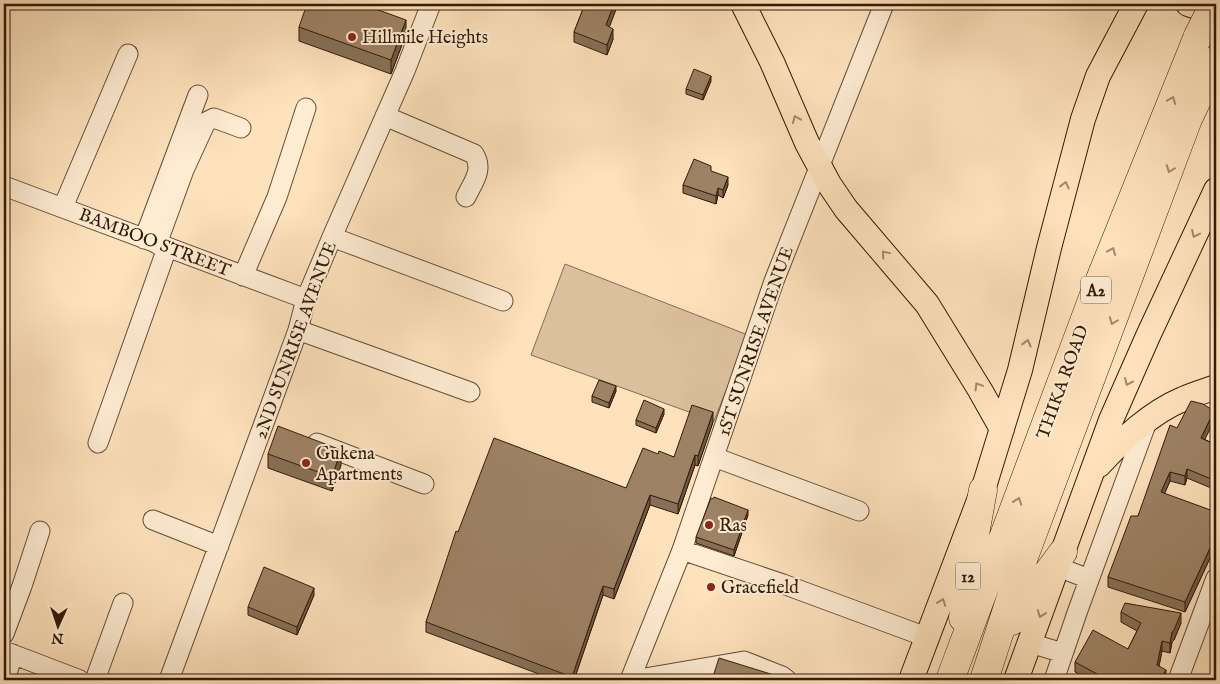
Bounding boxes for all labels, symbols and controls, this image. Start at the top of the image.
place label: Hillmile Heights [362,27,488,50]
marker: Hillmile Heights [346,31,358,43]
one-way arrow [1166,96,1177,105]
one-way arrow [792,115,803,124]
one-way arrow [1166,164,1176,173]
one-way arrow [1059,181,1070,189]
street label: BAMBOO STREET [75,204,234,283]
one-way arrow [1191,229,1202,238]
street label: 2ND SUNRISE AVENUE [250,239,343,442]
street label: 1ST SUNRISE AVENUE [713,244,800,439]
one-way arrow [1106,247,1116,256]
one-way arrow [882,251,890,260]
road number: A2 [1081,276,1111,304]
one-way arrow [1109,316,1119,325]
street label: THIKA ROAD [1032,322,1095,443]
one-way arrow [1021,338,1032,347]
one-way arrow [1124,377,1135,386]
one-way arrow [975,383,985,392]
place label: Gukena Apartments [315,443,403,487]
marker: Gukena Apartments [300,457,312,469]
one-way arrow [1012,497,1022,506]
place label: Ras [719,515,747,538]
marker: Ras [703,519,715,531]
road number: 12 [956,562,980,590]
place label: Gracefield [721,577,799,600]
marker: Gracefield [705,581,717,593]
one-way arrow [936,598,946,607]
north arrow [32,602,82,652]
one-way arrow [1037,609,1047,618]
text: N [51,629,65,647]

